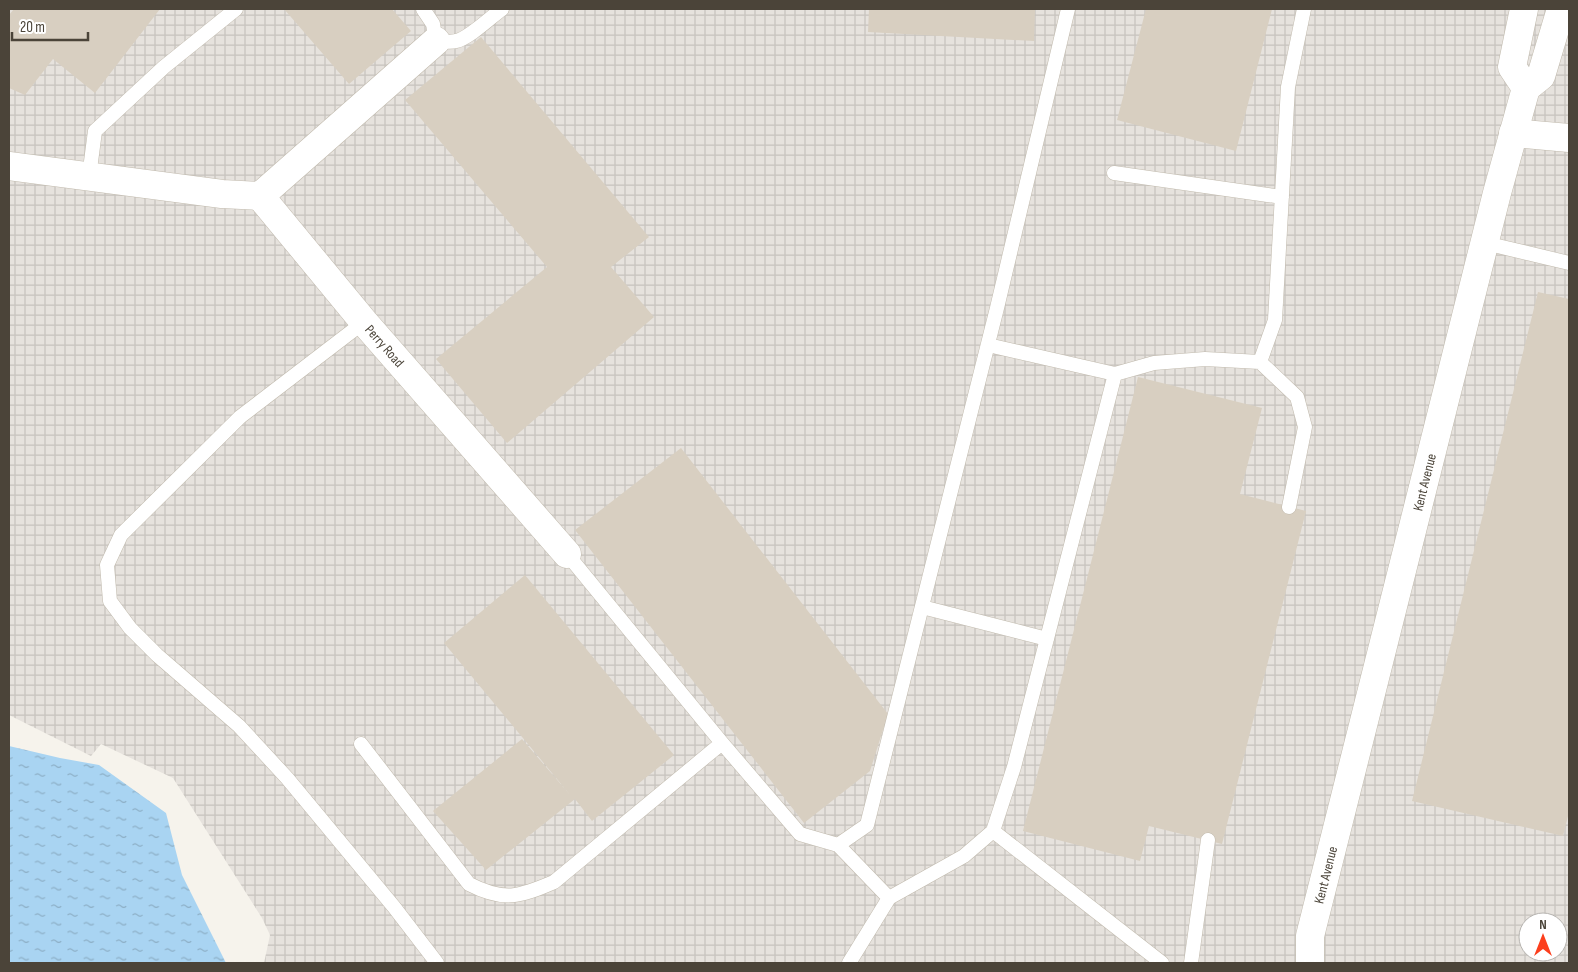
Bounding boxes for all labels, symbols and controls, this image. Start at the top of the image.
scale bar [12,10,89,42]
text: 20 m [20,18,45,37]
street label: Perry Road [361,321,408,371]
street label: Kent Avenue [1409,452,1440,513]
street label: Kent Avenue [1310,845,1341,906]
north arrow [1518,912,1568,962]
text: N [1539,916,1547,933]

